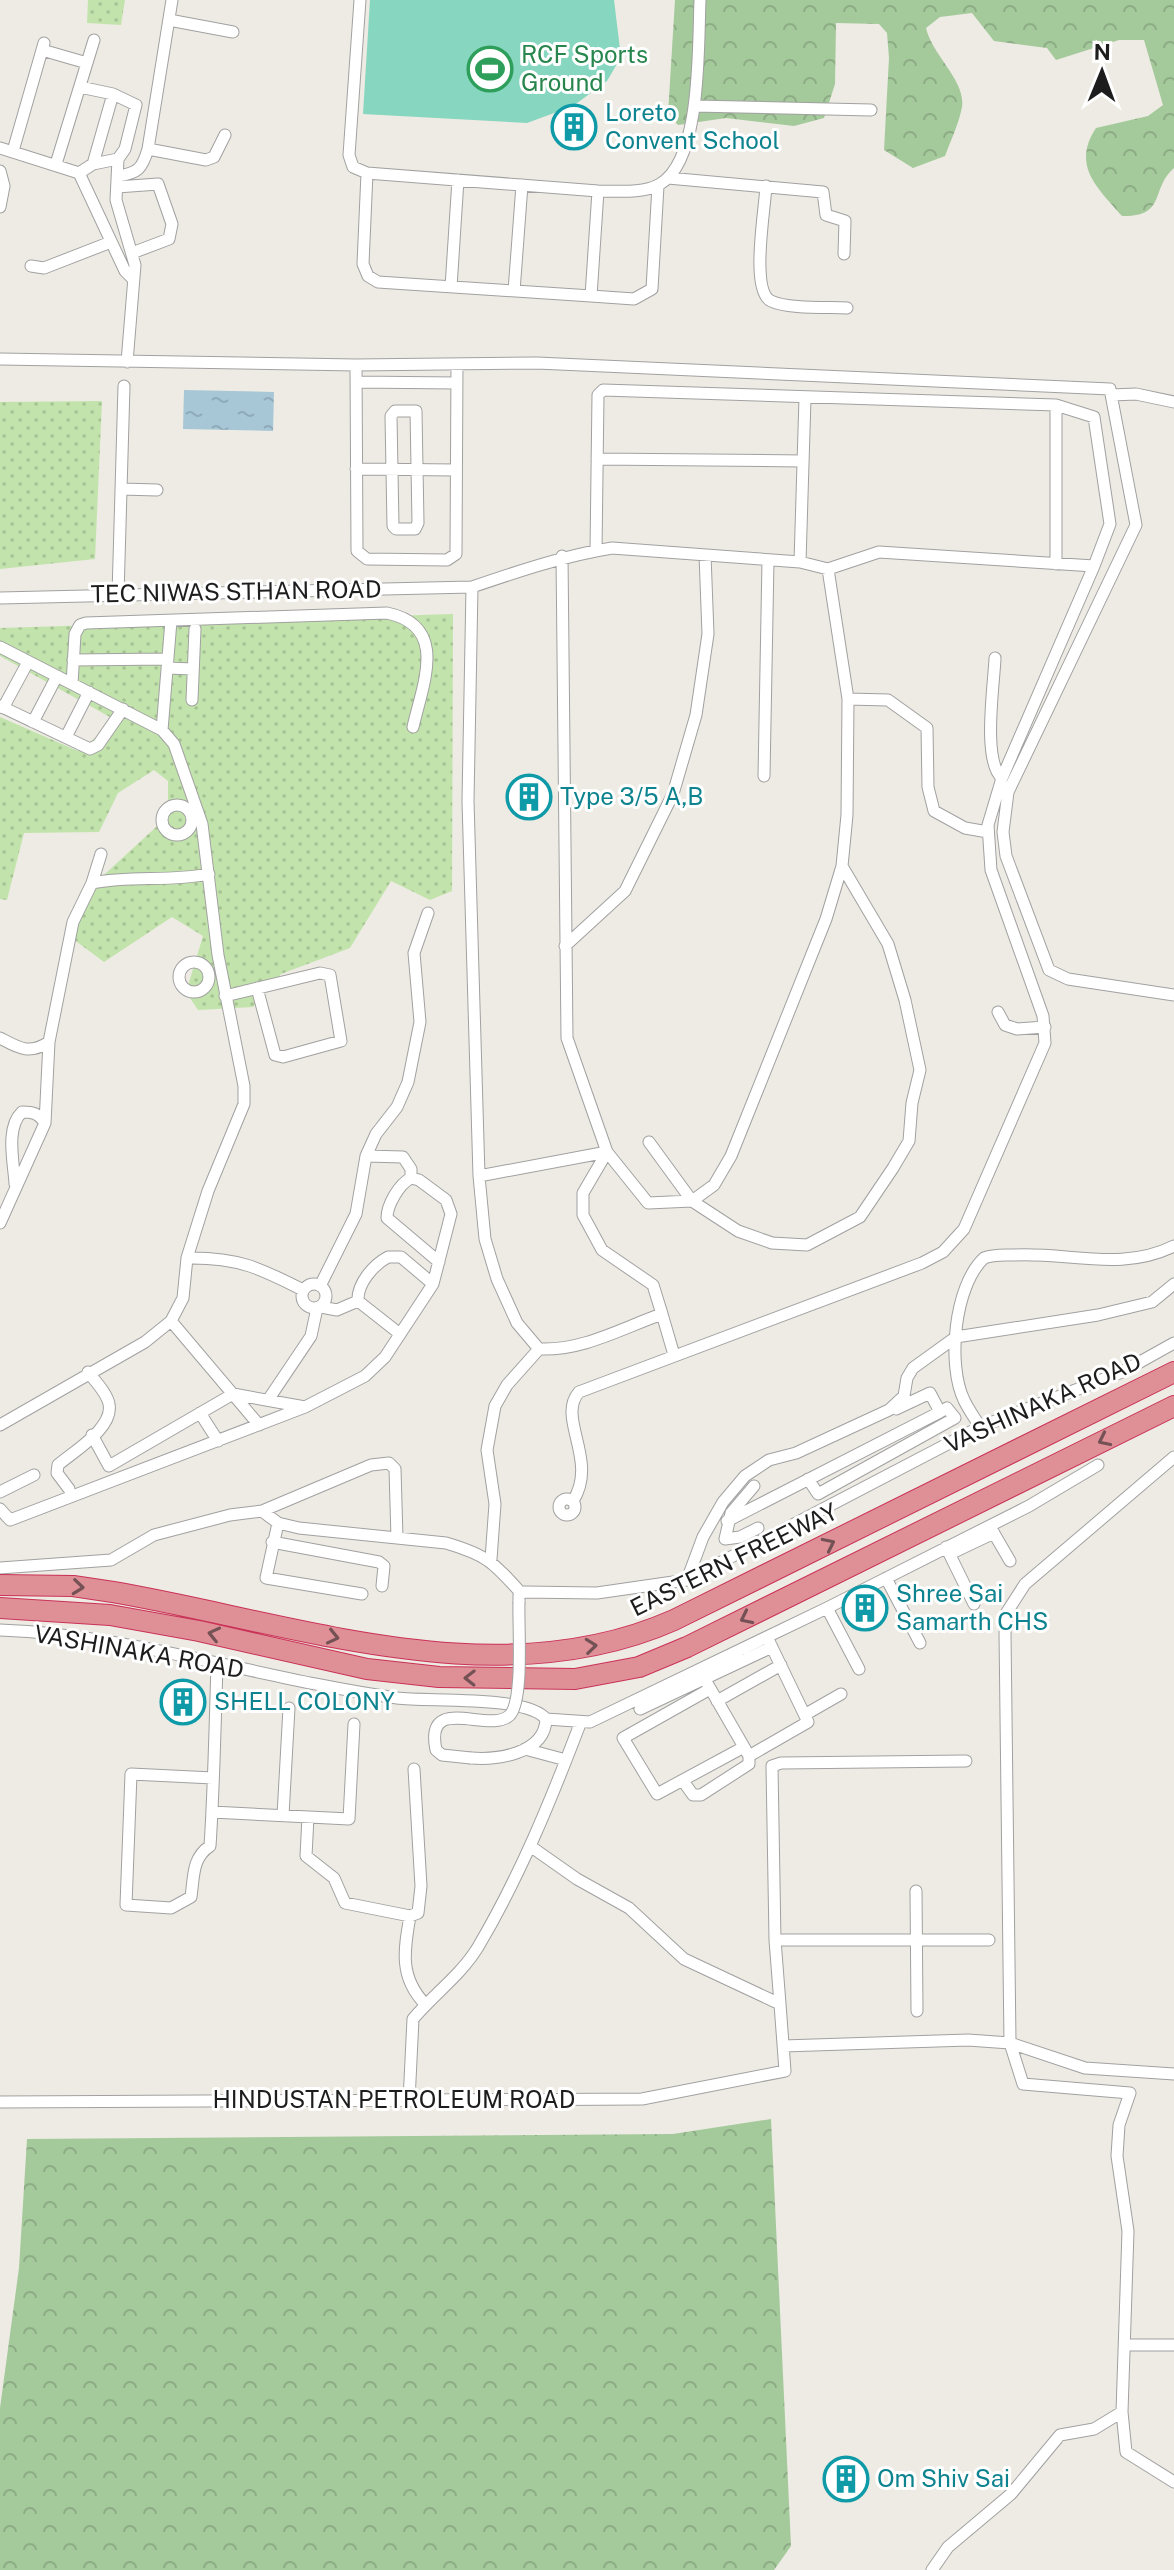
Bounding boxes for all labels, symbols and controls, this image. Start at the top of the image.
north arrow [1062,32,1142,112]
text: N [1094,39,1111,65]
place label: RCF Sports Ground [521,40,648,96]
sports icon: RCF Sports Ground [466,45,514,93]
place label: Loreto Convent School [605,98,780,154]
building icon: Loreto Convent School [550,103,598,151]
street label: TEC NIWAS STHAN ROAD [90,574,382,608]
building icon: Type 3/5 A,B [505,773,553,821]
place label: Type 3/5 A,B [560,782,703,810]
street label: VASHINAKA ROAD [940,1346,1145,1458]
one-way arrow [1098,1430,1113,1446]
street label: EASTERN FREEWAY [625,1497,842,1621]
one-way arrow [820,1538,835,1553]
one-way arrow [72,1579,85,1596]
place label: Shree Sai Samarth CHS [896,1579,1048,1635]
building icon: Shree Sai Samarth CHS [841,1584,889,1632]
one-way arrow [739,1608,754,1624]
street label: VASHINAKA ROAD [32,1619,246,1683]
one-way arrow [208,1626,221,1643]
one-way arrow [326,1628,339,1645]
one-way arrow [585,1638,598,1655]
one-way arrow [463,1669,476,1687]
building icon: SHELL COLONY [159,1678,207,1726]
place label: SHELL COLONY [214,1687,395,1715]
street label: HINDUSTAN PETROLEUM ROAD [212,2085,576,2113]
building icon: Om Shiv Sai [822,2455,870,2503]
place label: Om Shiv Sai [877,2464,1010,2492]

